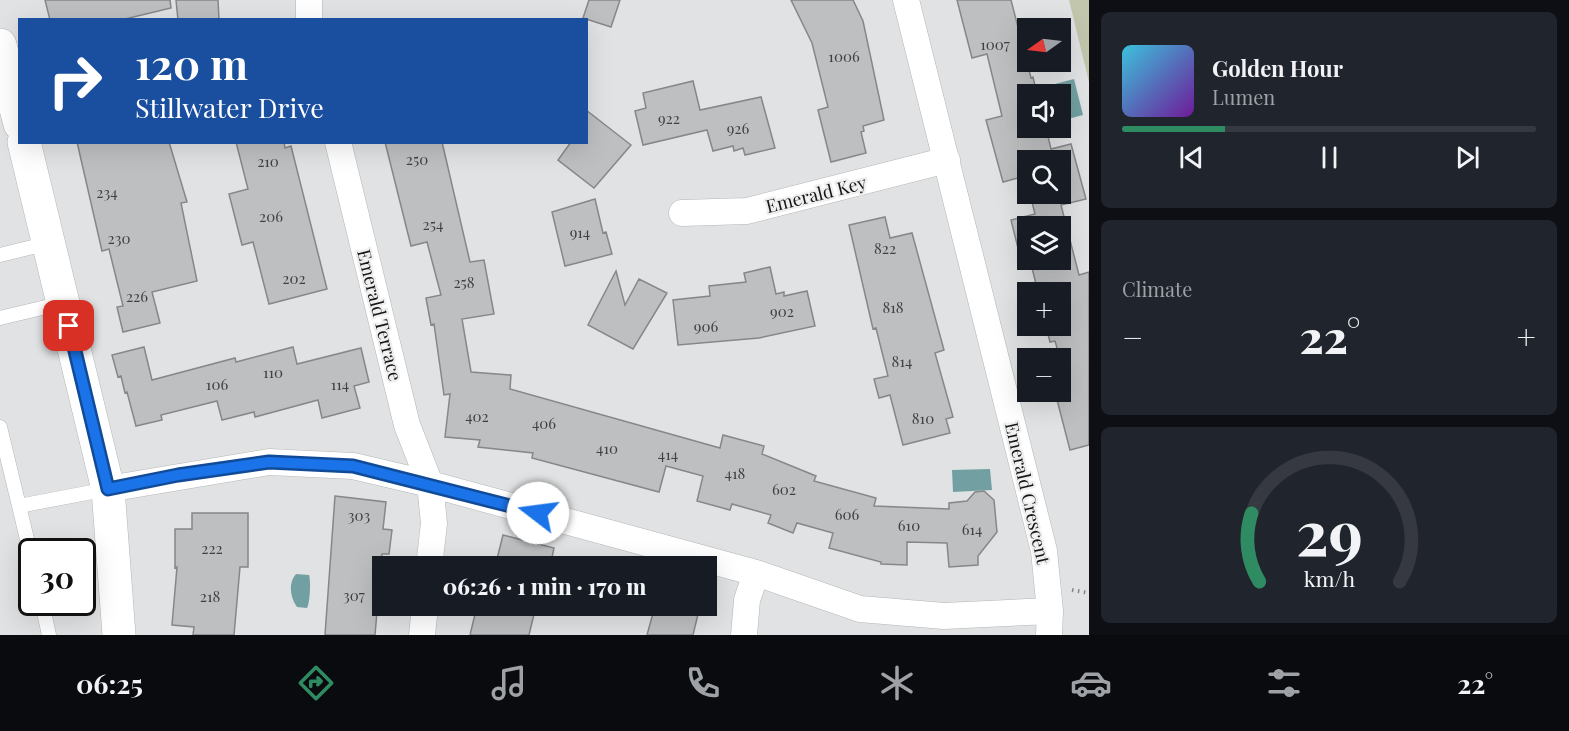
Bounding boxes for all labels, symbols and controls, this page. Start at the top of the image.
north arrow [1017,18,1071,72]
map controls [1017,18,1071,402]
house number: 1007 [980,34,1010,54]
text: 120 m [135,35,248,91]
icon: right [36,42,114,120]
house number: 1006 [828,46,860,66]
text: Golden Hour [1212,53,1343,83]
text: Lumen [1212,83,1275,110]
button: sound [1017,84,1071,138]
text: Stillwater Drive [135,89,324,125]
house number: 922 [658,108,680,128]
house number: 926 [727,118,750,138]
icon: previous [1175,141,1208,174]
icon: pause [1313,141,1346,174]
icon: next [1451,141,1484,174]
house number: 250 [406,149,428,169]
button: search [1017,150,1071,204]
house number: 210 [257,151,279,171]
street label: Emerald Key [763,170,869,218]
house number: 234 [96,182,118,202]
house number: 206 [259,206,283,226]
house number: 254 [423,214,443,234]
button: layers [1017,216,1071,270]
house number: 914 [570,222,590,242]
house number: 230 [108,228,130,248]
house number: 822 [874,238,896,258]
street label: Emerald Terrace [352,247,408,383]
house number: 202 [282,268,306,288]
house number: 258 [453,272,475,292]
text: Climate [1122,275,1192,302]
button: + [1017,282,1071,336]
house number: 226 [126,286,148,306]
house number: 818 [882,297,904,317]
pin [43,300,94,351]
house number: 902 [770,301,794,321]
text: 22° [1300,305,1360,365]
icon: arrive [52,309,85,342]
text: − [1122,314,1143,358]
text: + [1517,314,1536,358]
house number: 906 [694,316,718,336]
button: − [1017,348,1071,402]
house number: 814 [892,351,912,371]
house number: 110 [263,362,283,382]
house number: 106 [206,374,228,394]
house number: 114 [331,374,349,394]
house number: 402 [465,406,489,426]
house number: 810 [912,408,934,428]
house number: 406 [532,413,556,433]
street label: Emerald Crescent [1000,420,1056,567]
house number: 410 [596,438,618,458]
house number: 414 [658,444,678,464]
house number: 418 [725,463,746,483]
house number: 602 [772,479,796,499]
position arrow [506,481,570,545]
text: 29 [1295,488,1363,572]
house number: 606 [835,504,859,524]
house number: 303 [348,505,370,525]
house number: 610 [898,515,920,535]
house number: 614 [962,519,982,539]
speed limit sign: 30 [18,538,96,616]
house number: 222 [201,538,223,558]
text: km/h [1303,565,1355,593]
text: 06:26 · 1 min · 170 m [443,571,646,601]
house number: 307 [343,585,365,605]
house number: 218 [200,586,220,606]
icon: directions [295,662,337,704]
icon: music [488,662,530,704]
icon: phone [682,662,724,704]
icon: climate [876,662,918,704]
icon: car [1070,662,1112,704]
icon: filters [1263,662,1305,704]
text: 06:25 [76,665,143,701]
text: 22° [1457,665,1493,701]

